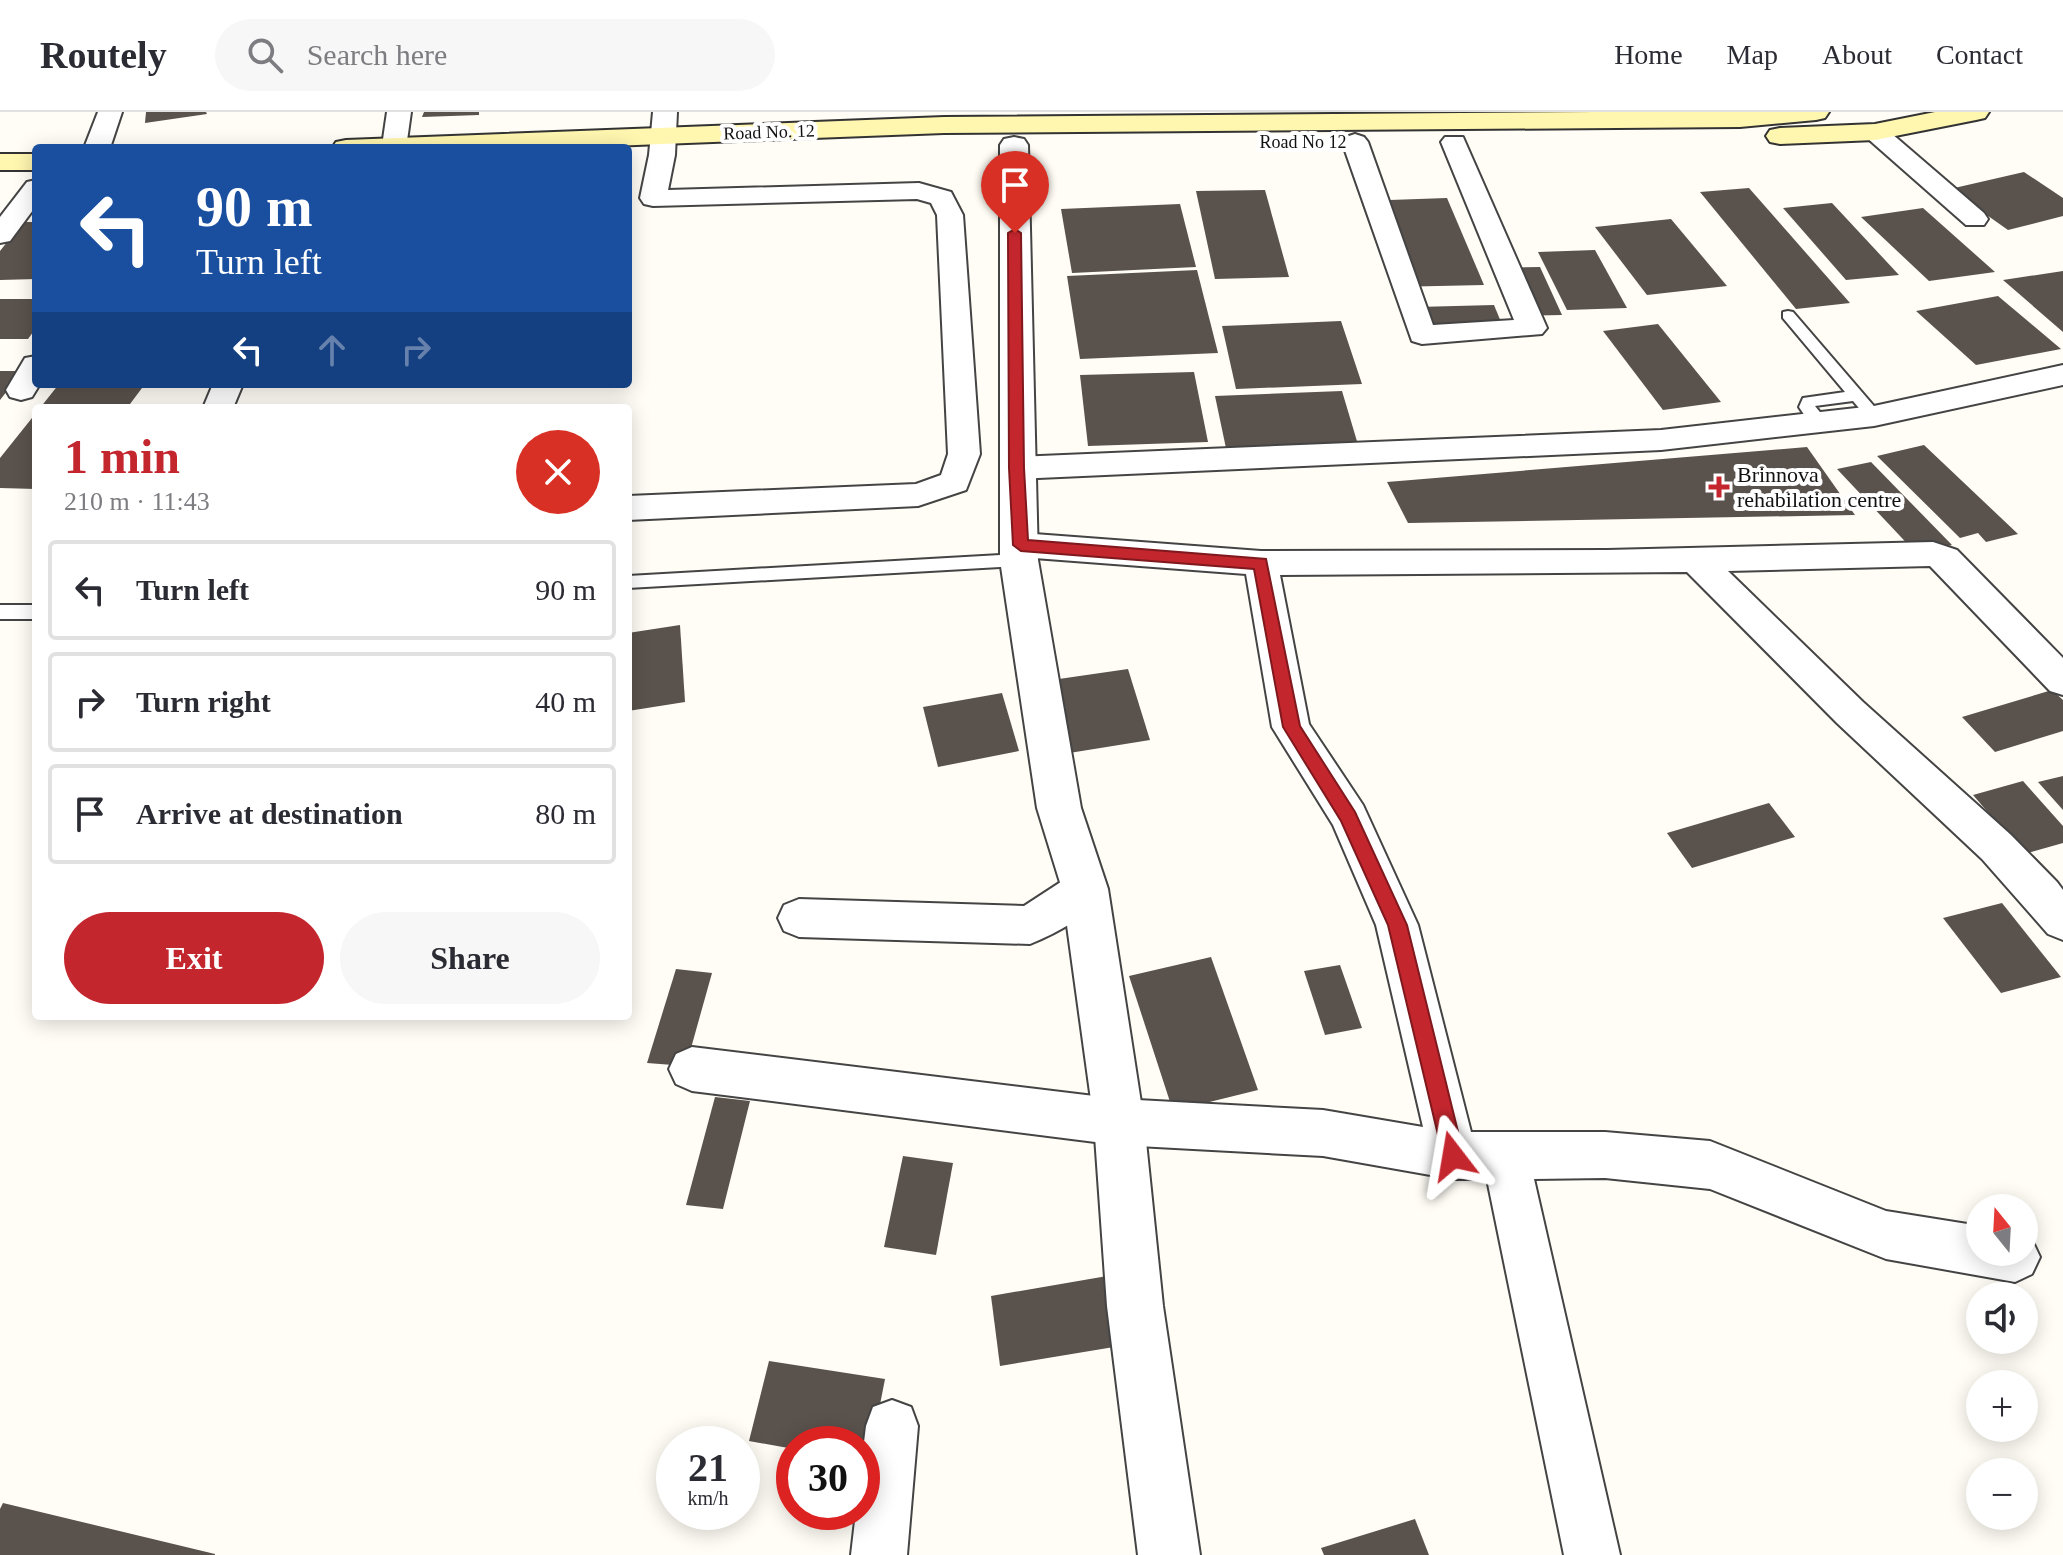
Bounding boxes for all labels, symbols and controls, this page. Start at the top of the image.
search box [215,19,775,91]
icon: search [243,33,287,77]
text: Routely [40,34,167,76]
text: Search here [307,38,447,71]
text: Home [1614,39,1683,70]
text: Map [1727,39,1778,70]
text: About [1822,39,1892,70]
text: Contact [1936,39,2023,70]
street label: Road No. 12 [723,120,815,144]
street label: Road No 12 [1260,132,1347,152]
pin [981,151,1049,233]
icon: arrive [993,163,1037,207]
icon: left [64,176,168,280]
text: 90 m [196,176,313,238]
text: Turn left [196,242,322,282]
icon: left [226,328,270,372]
icon: ahead [310,328,354,372]
icon: right [394,328,438,372]
text: 1 min [64,430,180,483]
button: close [516,430,600,514]
place label: Brinnova rehabilation centre [1737,462,1901,512]
marker: Brinnova rehabilation centre [1708,476,1730,498]
text: 210 m · 11:43 [64,487,210,516]
icon: left [68,568,112,612]
text: Turn left [136,573,249,606]
text: 90 m [535,573,596,606]
icon: right [68,680,112,724]
text: Turn right [136,685,271,718]
text: 40 m [535,685,596,718]
icon: arrive [68,792,112,836]
text: Arrive at destination [136,797,403,830]
text: 80 m [535,797,596,830]
button: Exit [64,912,324,1004]
button: Share [340,912,600,1004]
position arrow [1411,1114,1495,1198]
north arrow [1966,1194,2038,1266]
map controls [1966,1194,2038,1530]
button: sound [1966,1282,2038,1354]
button: + [1966,1370,2038,1442]
speed limit sign: 30 [776,1426,880,1530]
text: 21 [688,1445,728,1490]
button: − [1966,1458,2038,1530]
text: km/h [687,1487,729,1509]

